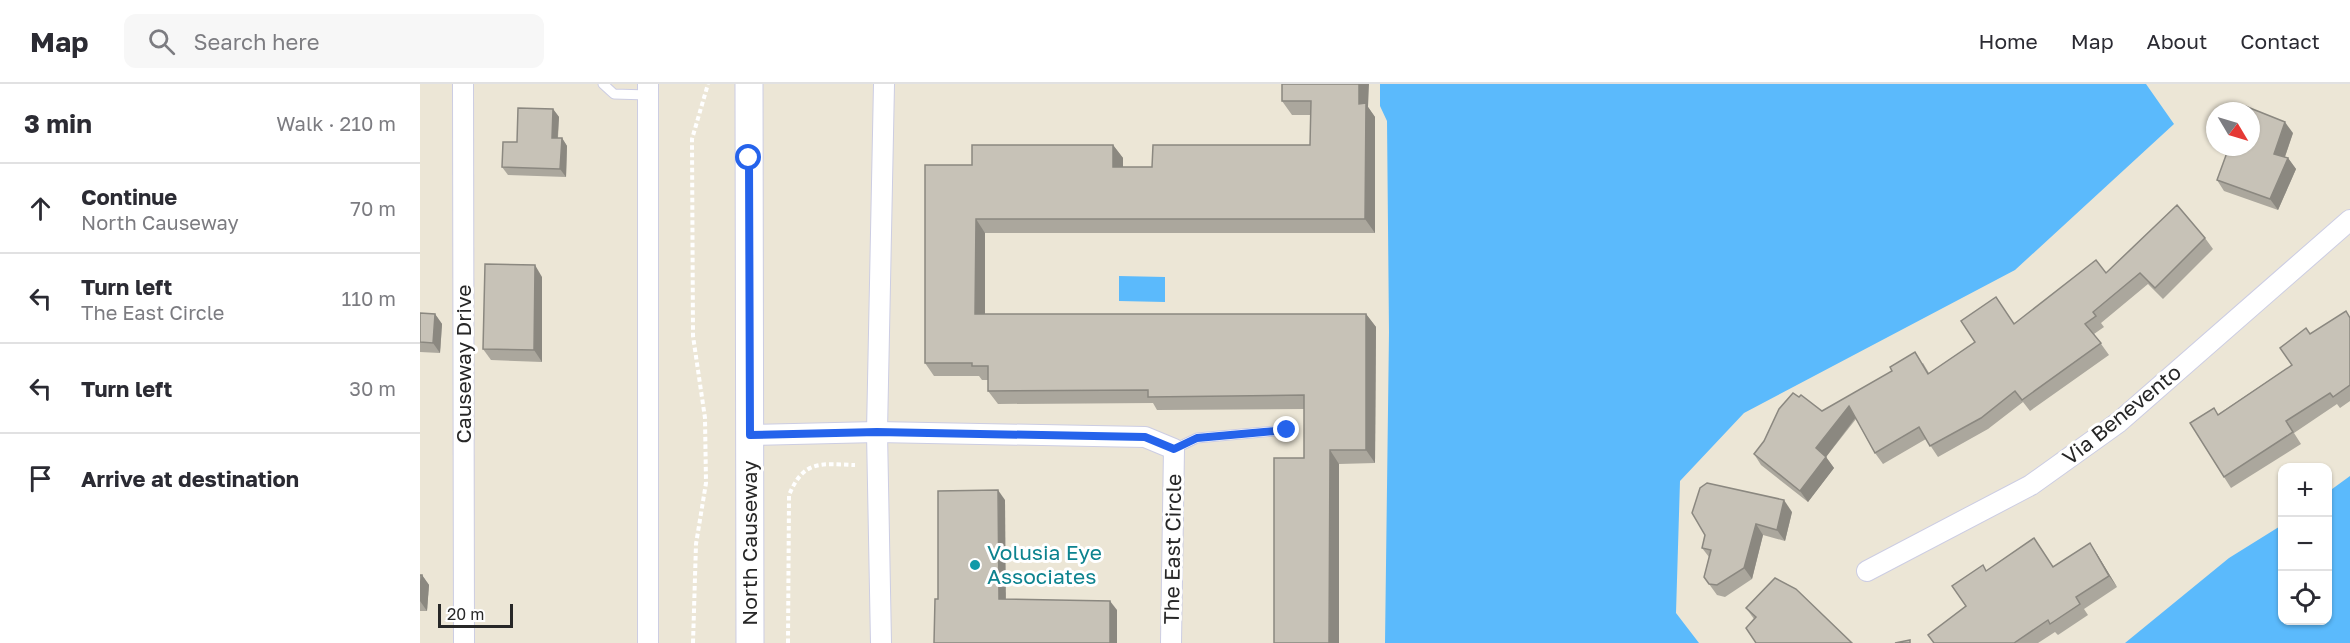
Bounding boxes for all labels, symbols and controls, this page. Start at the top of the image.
search box [124,14,544,68]
text: Map [30,25,88,58]
icon: search [145,25,178,58]
text: Search here [193,28,319,55]
text: Home [1978,28,2038,54]
text: Map [2071,28,2114,54]
text: About [2147,28,2207,54]
text: Contact [2240,28,2320,54]
north arrow [2206,102,2260,156]
text: 3 min [24,108,92,139]
text: Walk · 210 m [276,111,396,135]
route start [735,144,761,170]
text: Continue [81,183,177,210]
icon: ahead [24,192,57,225]
text: 70 m [350,196,396,220]
text: North Causeway [81,210,239,234]
text: Turn left [81,273,172,300]
icon: left [24,282,57,315]
street label: Causeway Drive [450,284,476,444]
text: 110 m [342,286,396,310]
text: The East Circle [81,300,224,324]
street label: Via Benevento [2057,359,2186,470]
icon: left [24,372,57,405]
text: Turn left [81,375,172,402]
text: 30 m [349,376,396,400]
route end [1273,416,1299,442]
street label: North Causeway [736,460,762,626]
icon: arrive [24,462,57,495]
map controls [2278,463,2332,625]
button: + [2278,463,2332,517]
text: Arrive at destination [81,465,299,492]
street label: The East Circle [1158,473,1186,625]
button: − [2278,517,2332,571]
place label: Volusia Eye Associates [987,539,1102,589]
marker: Volusia Eye Associates [968,558,982,572]
button: locate [2278,571,2332,625]
scale bar [438,601,513,628]
text: 20 m [447,604,484,624]

